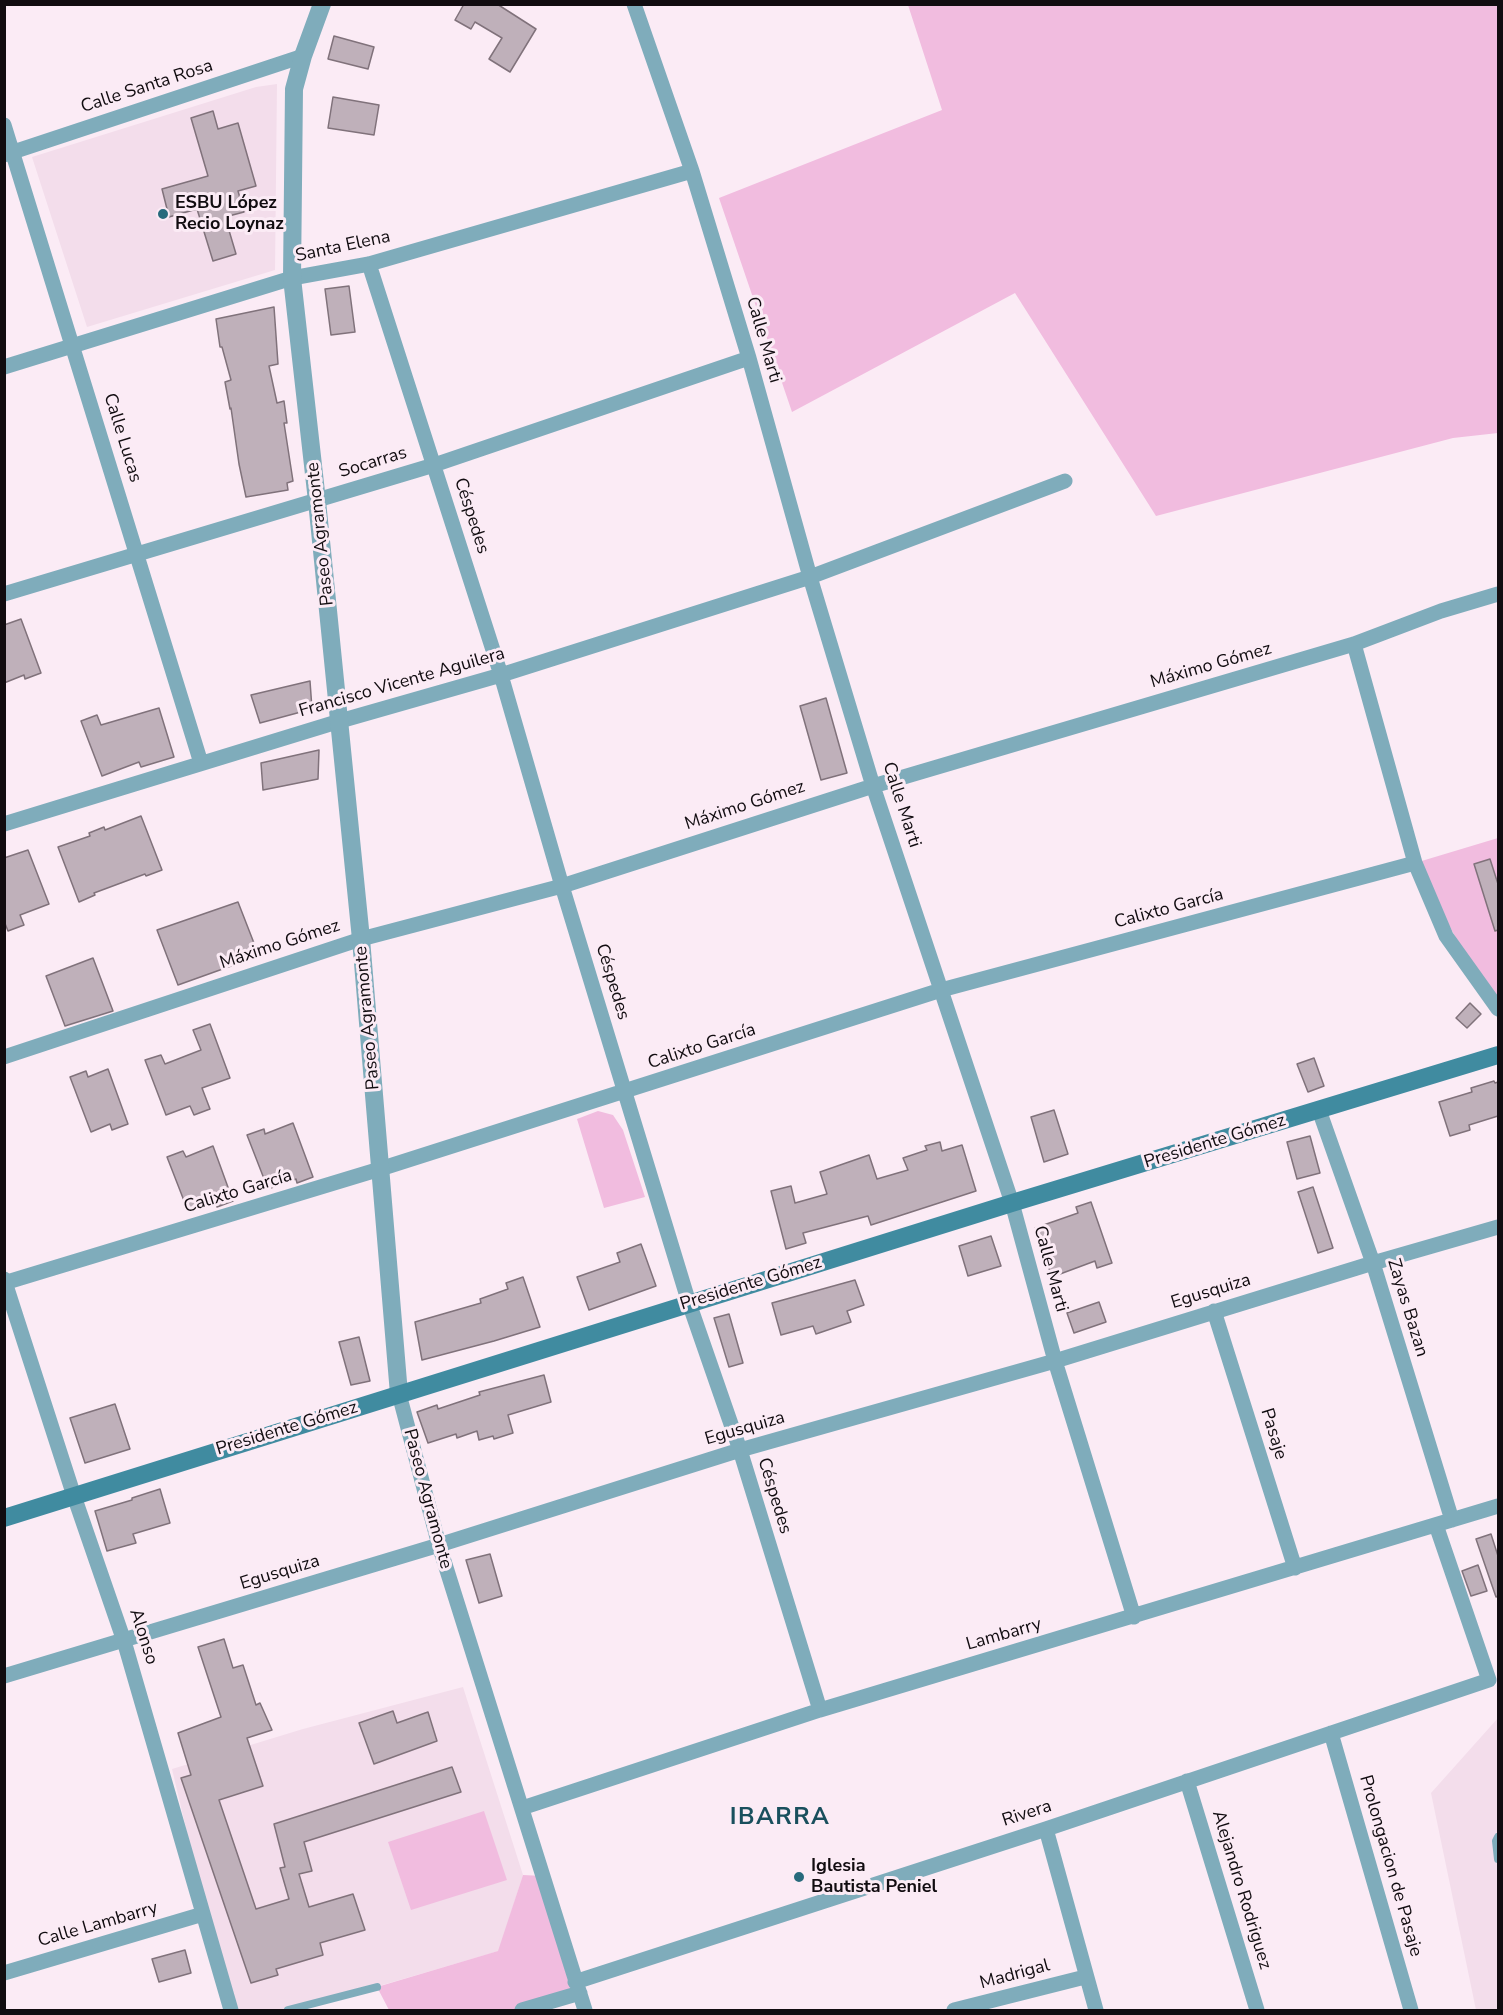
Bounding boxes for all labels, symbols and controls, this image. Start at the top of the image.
street label: Calle Santa Rosa [78,55,216,119]
place label: ESBU López Recio Loynaz [175,193,284,236]
marker: ESBU López Recio Loynaz [156,207,170,221]
street label: Santa Elena [294,226,392,268]
street label: Calle Marti [740,295,786,385]
street label: Calle Lucas [98,391,146,485]
street label: Socarras [336,442,410,484]
street label: Paseo Agramonte [303,461,339,607]
street label: Céspedes [449,475,493,557]
street label: Máximo Gómez [1148,638,1274,694]
street label: Francisco Vicente Aguilera [297,643,507,723]
street label: Calle Marti [877,760,925,850]
street label: Máximo Gómez [682,776,808,836]
street label: Calixto García [1112,884,1226,934]
street label: Máximo Gómez [217,915,343,975]
street label: Céspedes [590,941,634,1023]
street label: Paseo Agramonte [351,945,385,1091]
street label: Calixto García [645,1019,759,1075]
street label: Presidente Gómez [1142,1110,1288,1174]
street label: Calixto García [181,1165,295,1219]
street label: Calle Marti [1028,1223,1072,1315]
street label: Presidente Gómez [678,1252,824,1316]
street label: Zayas Bazan [1382,1256,1432,1360]
street label: Egusquiza [1169,1270,1253,1314]
street label: Presidente Gómez [214,1397,360,1461]
street label: Pasaje [1255,1406,1291,1462]
street label: Egusquiza [702,1407,788,1451]
street label: Paseo Agramonte [398,1427,456,1571]
street label: Céspedes [752,1455,796,1537]
street label: Egusquiza [238,1551,322,1595]
street label: Alonso [124,1606,162,1668]
street label: Lambarry [964,1614,1044,1656]
street label: Prolongacion de Pasaje [1354,1773,1426,1959]
street label: Rivera [999,1796,1055,1832]
district label: IBARRA [730,1804,830,1832]
street label: Alejandro Rodriguez [1207,1808,1275,1972]
place label: Iglesia Bautista Peniel [811,1856,937,1898]
marker: Iglesia Bautista Peniel [792,1870,806,1884]
street label: Calle Lambarry [36,1898,160,1952]
street label: Madrigal [978,1955,1052,1995]

